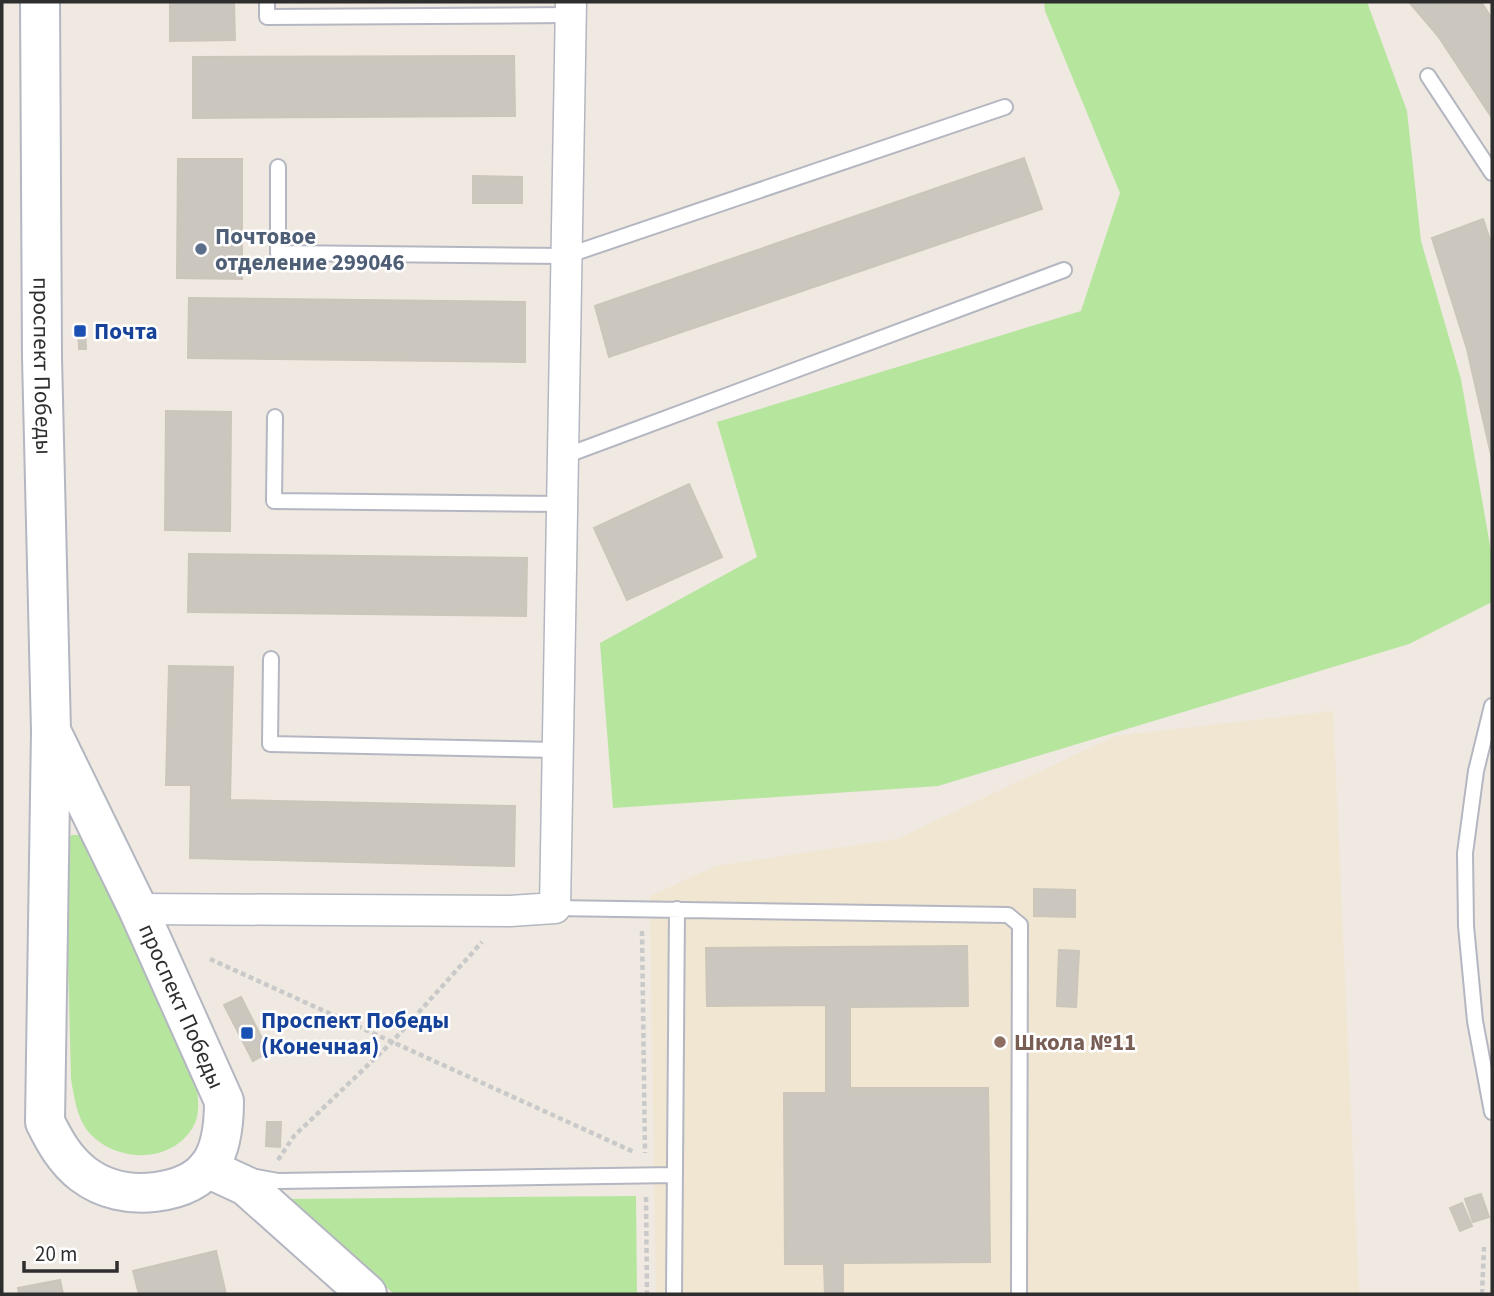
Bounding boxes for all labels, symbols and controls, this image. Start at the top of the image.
place label: Почтовое отделение 299046 [215,220,405,279]
marker: Почтовое отделение 299046 [193,241,209,257]
street label: проспект Победы [25,277,60,455]
place label: Почта [94,315,158,348]
marker: Почта [72,323,88,339]
street label: проспект Победы [130,918,233,1094]
place label: Проспект Победы (Конечная) [261,1004,449,1063]
marker: Проспект Победы (Конечная) [239,1025,255,1041]
place label: Школа №11 [1014,1026,1136,1059]
marker: Школа №11 [992,1034,1008,1050]
scale bar [24,1230,117,1274]
text: 20 m [35,1239,77,1269]

